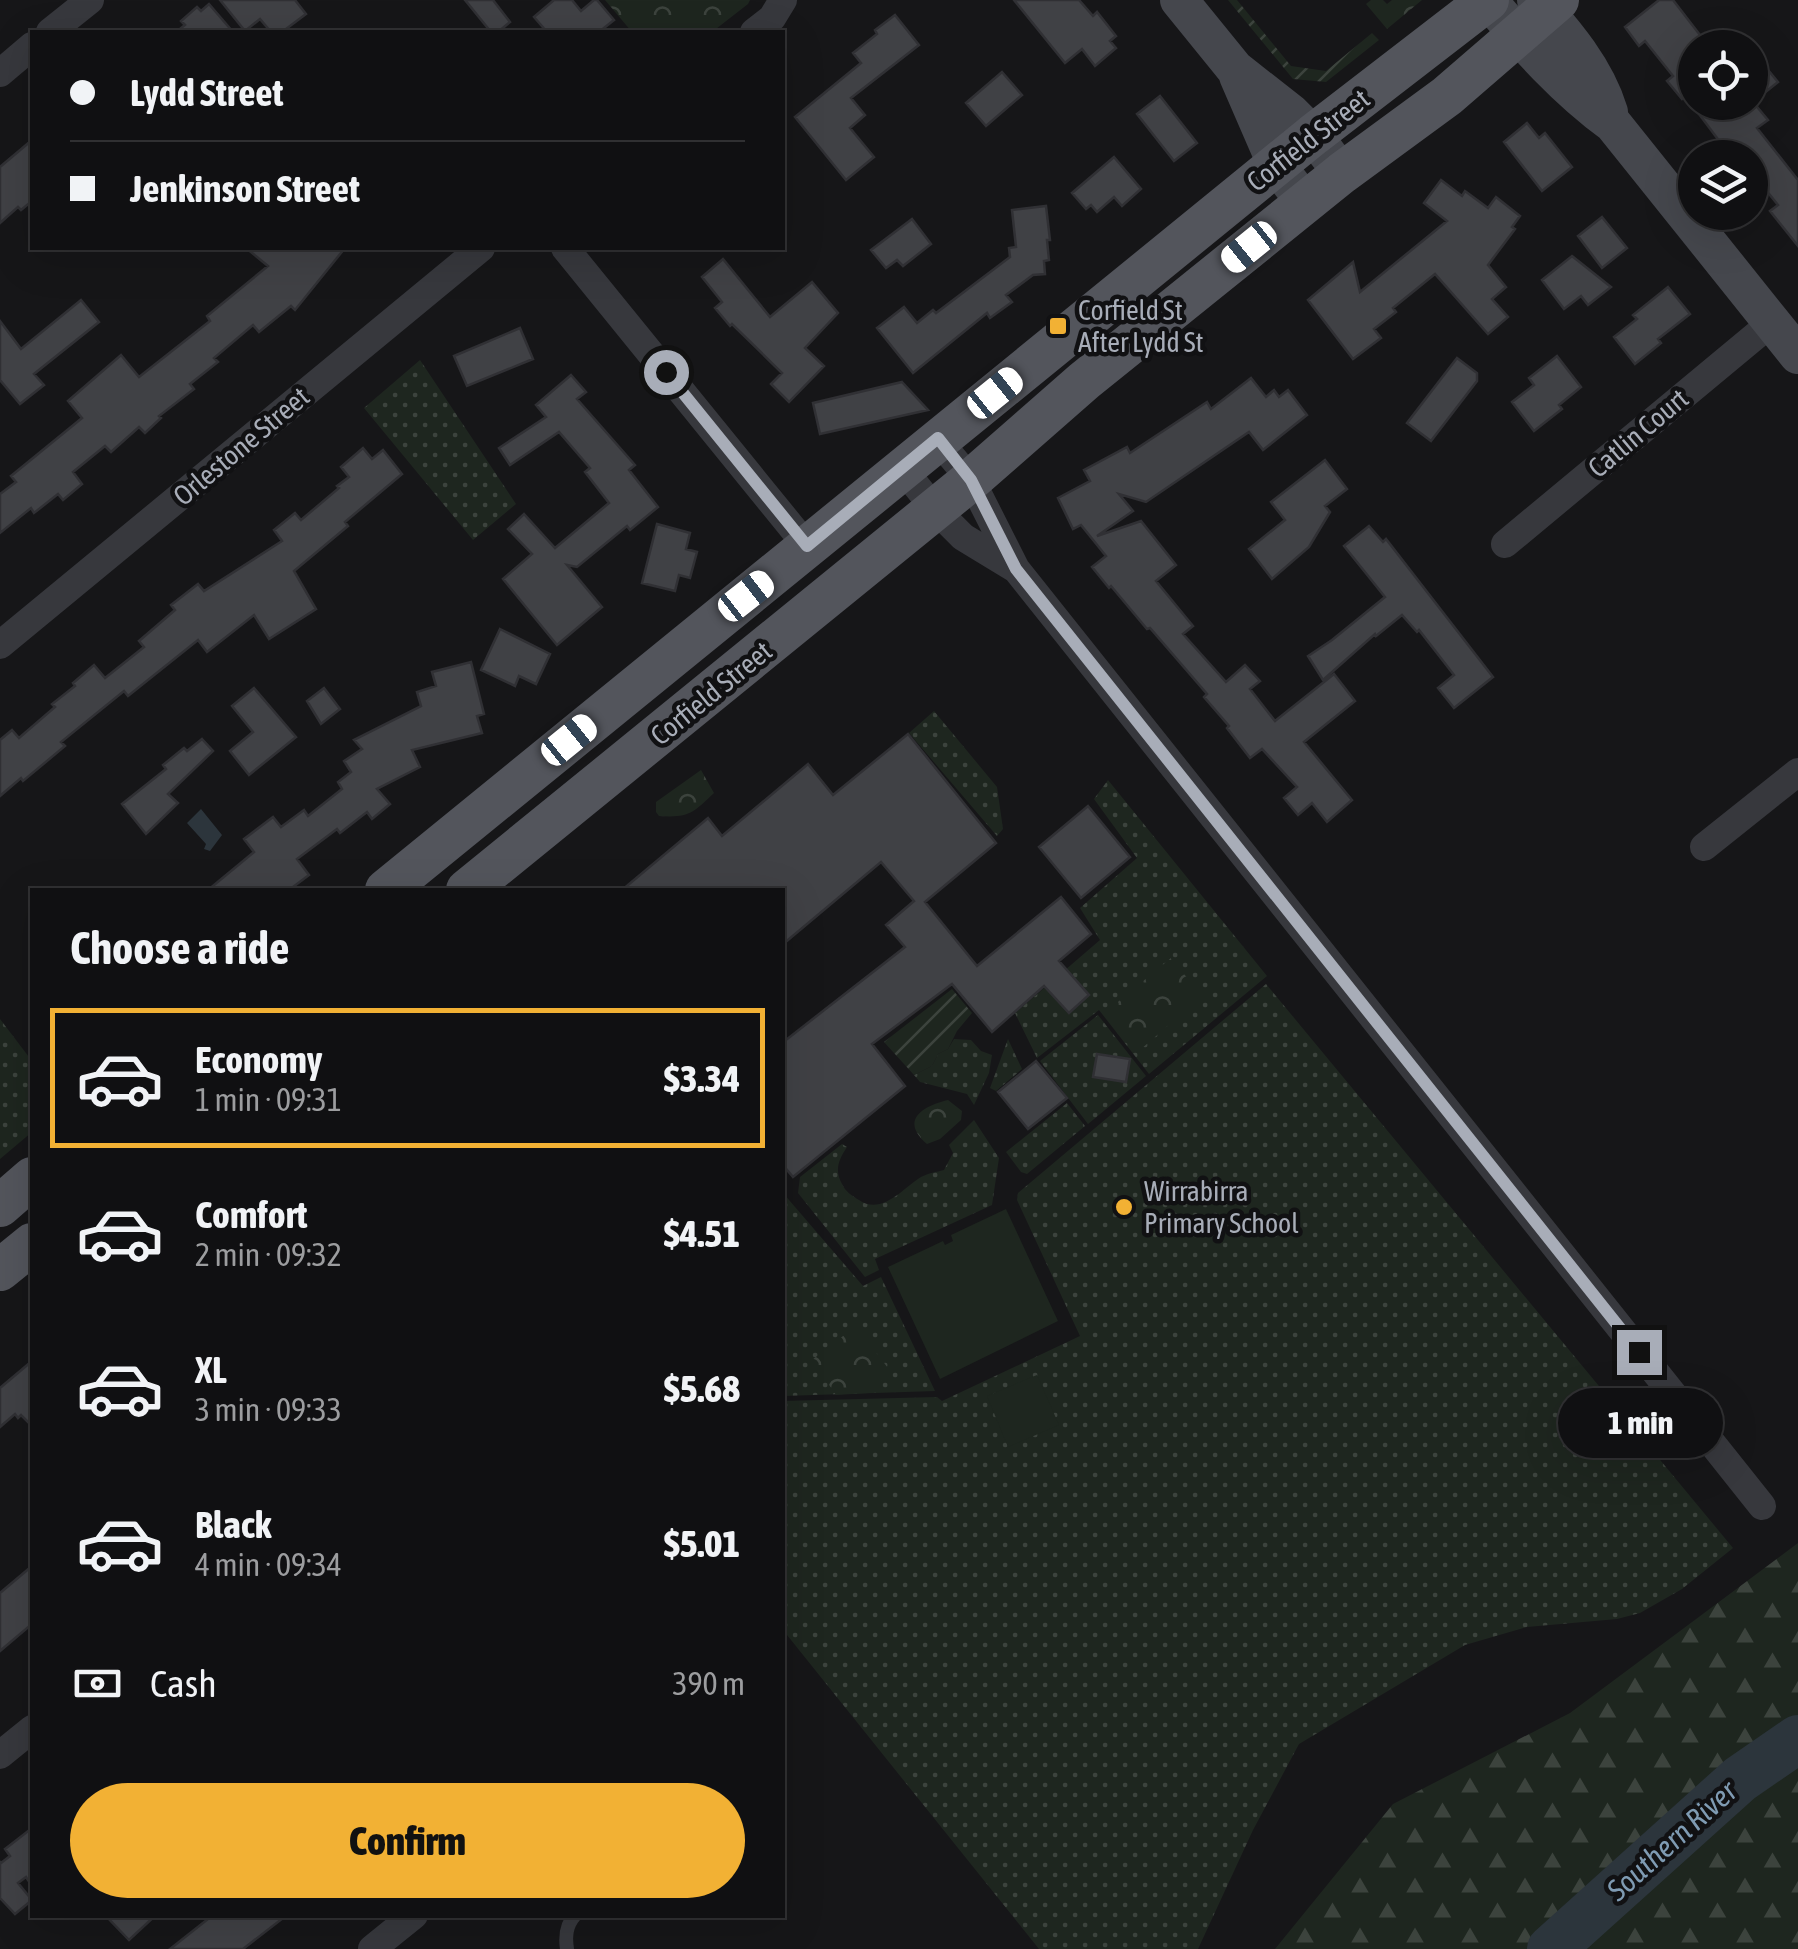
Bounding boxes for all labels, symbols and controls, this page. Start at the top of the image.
map controls [1678,30,1768,230]
button: locate [1678,30,1768,120]
text: Lydd Street [130,71,283,114]
street label: Corfield Street [1241,82,1375,198]
button: layers [1678,140,1768,230]
text: Jenkinson Street [130,167,360,210]
car [1216,216,1282,278]
place label: Corfield St After Lydd St [1078,294,1204,358]
marker: Corfield St After Lydd St [1047,315,1069,337]
route start [644,350,689,395]
car [962,362,1028,424]
street label: Orlestone Street [167,380,315,512]
street label: Catlin Court [1582,382,1694,484]
car [713,566,779,626]
street label: Corfield Street [644,635,778,751]
car [536,709,602,771]
text: Choose a ride [70,922,289,974]
icon: car [75,1033,165,1123]
text: Economy [195,1038,322,1081]
text: $3.34 [664,1057,740,1100]
text: 1 min · 09:31 [195,1081,342,1118]
place label: Wirrabirra Primary School [1144,1175,1299,1239]
icon: car [75,1188,165,1278]
text: Comfort [195,1193,307,1236]
marker: Wirrabirra Primary School [1113,1196,1135,1218]
text: $4.51 [664,1212,740,1255]
text: 2 min · 09:32 [195,1236,342,1273]
route end [1617,1330,1662,1375]
icon: car [75,1343,165,1433]
text: XL [195,1348,227,1391]
text: $5.68 [664,1367,740,1410]
callout: 1 min [1556,1387,1722,1457]
text: 3 min · 09:33 [195,1391,342,1428]
text: 1 min [1608,1404,1673,1441]
icon: car [75,1498,165,1588]
text: Black [195,1503,272,1546]
text: $5.01 [664,1522,740,1565]
text: 4 min · 09:34 [195,1546,342,1583]
icon: cash [70,1656,125,1711]
text: Cash [150,1662,217,1705]
text: 390 m [672,1665,745,1702]
water label: Southern River [1599,1773,1744,1908]
button: Confirm [70,1783,745,1898]

